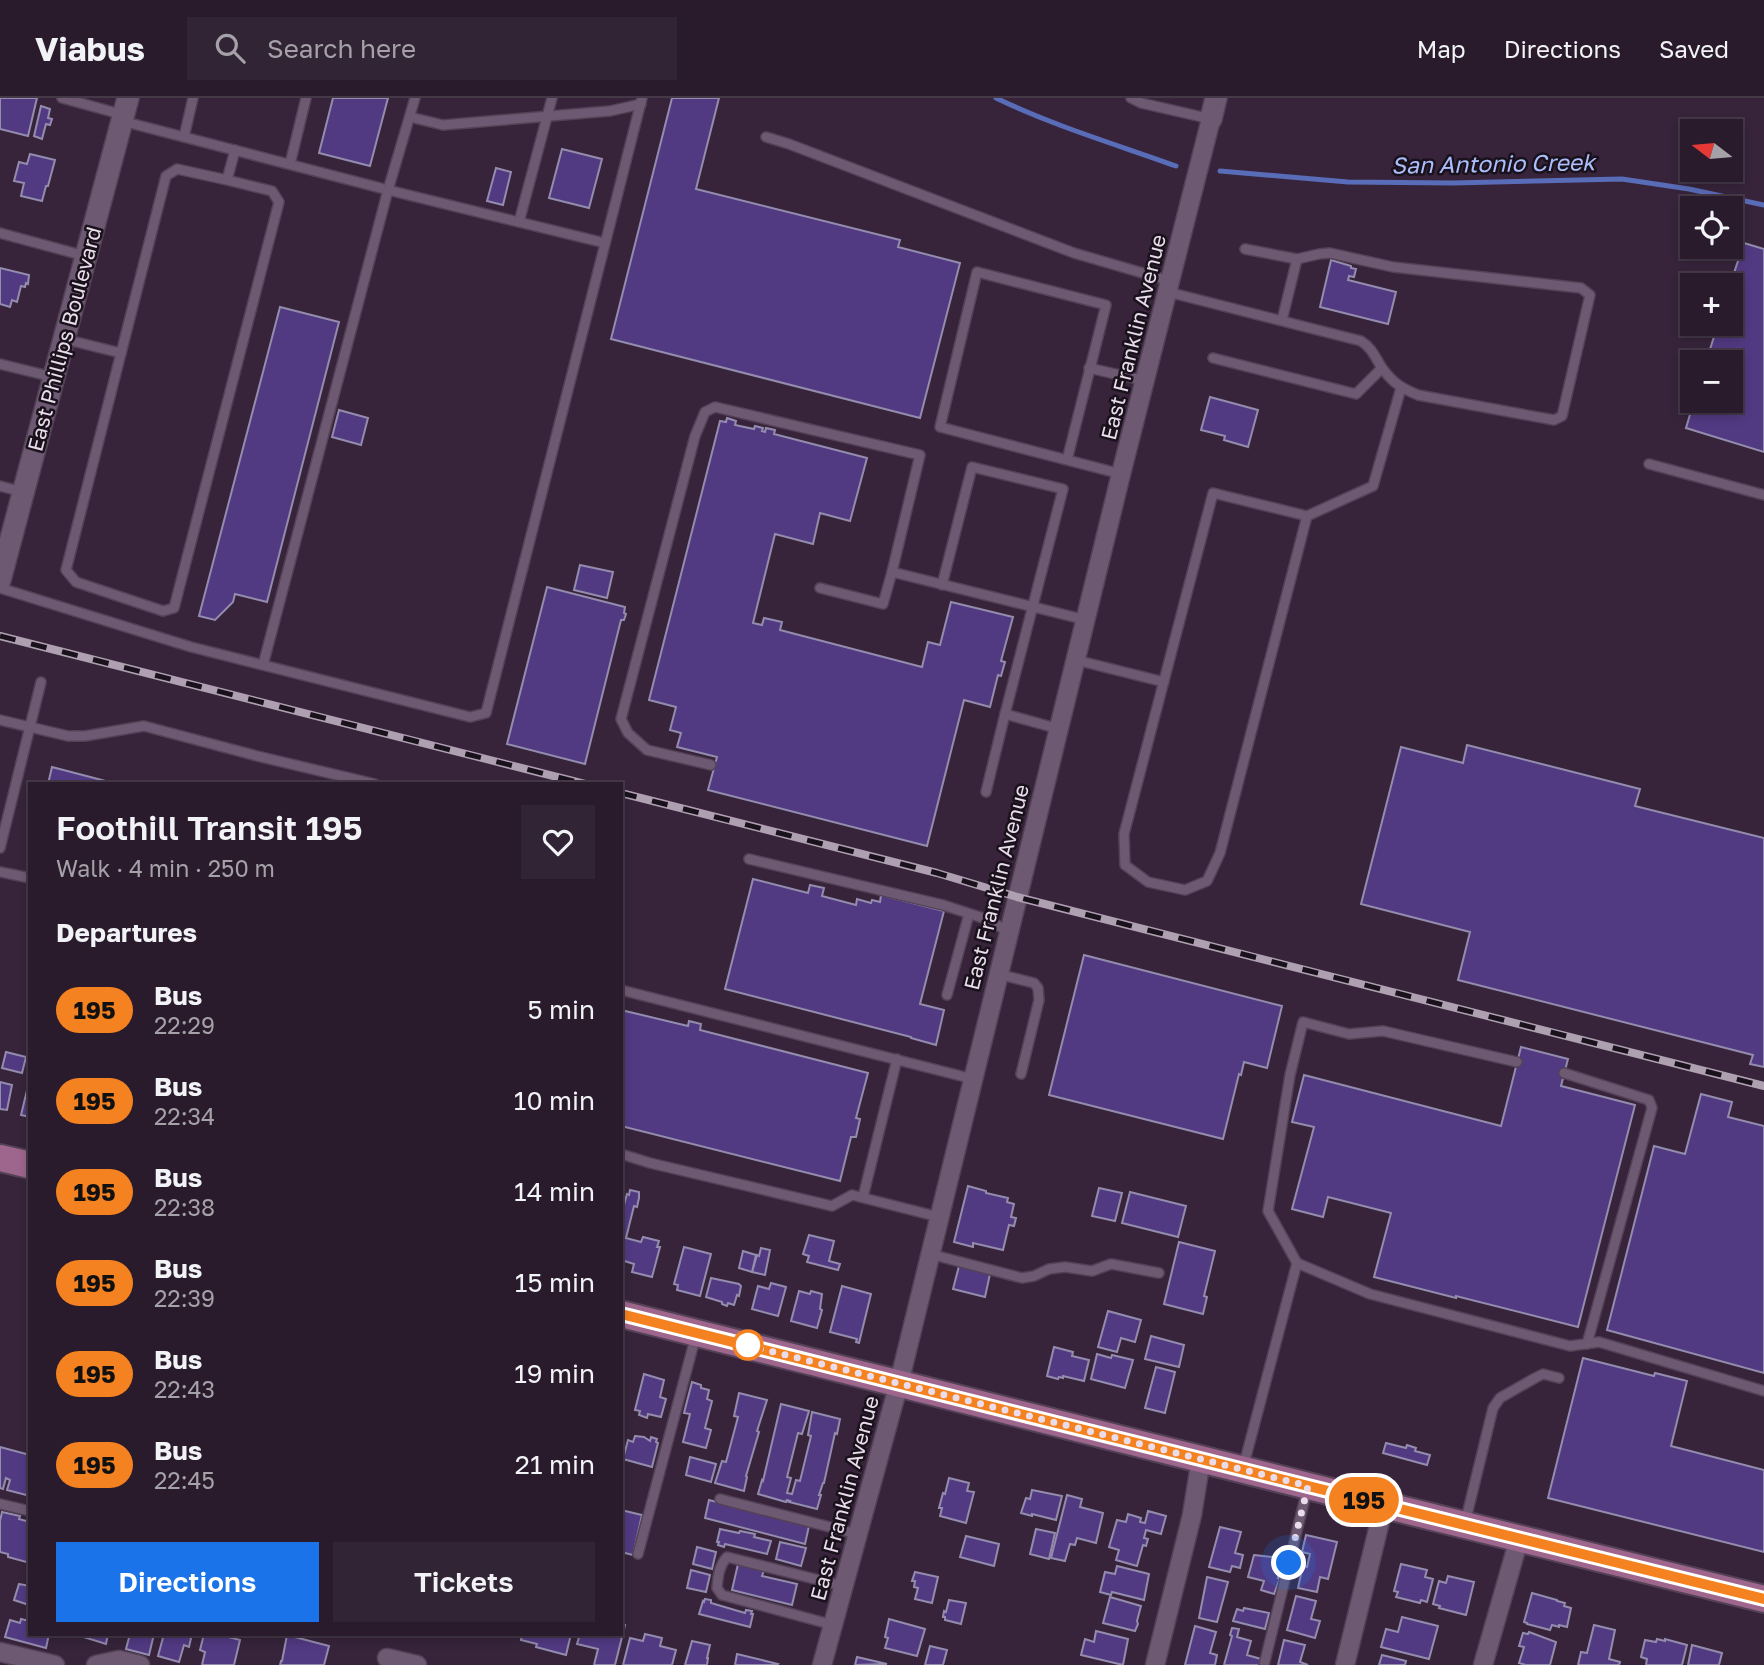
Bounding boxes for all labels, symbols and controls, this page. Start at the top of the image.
search box [187,17,677,80]
text: Viabus [35,29,145,68]
icon: search [211,29,249,67]
text: Search here [267,33,416,64]
text: Map [1417,34,1466,63]
text: Directions [1504,34,1621,63]
text: Saved [1659,34,1729,63]
north arrow [1680,119,1743,182]
map controls [1680,119,1743,413]
water label: San Antonio Creek [1391,147,1597,179]
button: locate [1680,196,1743,259]
street label: East Phillips Boulevard [21,224,107,454]
street label: East Franklin Avenue [1095,231,1171,443]
button: + [1680,273,1743,336]
button: − [1680,350,1743,413]
street label: East Franklin Avenue [958,781,1034,993]
button: heart [521,805,595,879]
text: Foothill Transit 195 [56,808,362,847]
text: Walk · 4 min · 250 m [56,854,275,882]
text: Departures [56,917,197,948]
text: Bus [154,980,202,1011]
text: 5 min [527,994,595,1025]
text: 195 [73,995,116,1024]
text: 22:29 [154,1011,215,1039]
text: Bus [154,1071,202,1102]
text: 10 min [514,1085,595,1116]
text: 195 [73,1086,116,1115]
text: 22:34 [154,1102,215,1130]
text: Bus [154,1162,202,1193]
text: 14 min [514,1176,595,1207]
text: 195 [73,1177,116,1206]
text: 22:38 [154,1193,215,1221]
text: Bus [154,1253,202,1284]
text: 15 min [515,1267,595,1298]
text: 195 [73,1268,116,1297]
text: 22:39 [154,1284,215,1312]
unlabelled marker [733,1330,763,1360]
text: Bus [154,1344,202,1375]
text: 19 min [514,1358,595,1389]
text: 195 [73,1359,116,1388]
text: 22:43 [154,1375,215,1403]
street label: East Franklin Avenue [804,1393,884,1603]
text: Bus [154,1435,202,1466]
text: 21 min [515,1449,595,1480]
text: 195 [73,1450,116,1479]
text: 22:45 [154,1466,215,1494]
line badge: 195 [1324,1477,1404,1523]
text: 195 [1343,1485,1385,1514]
button: Directions [56,1542,319,1622]
button: Tickets [333,1542,595,1622]
your location [1271,1545,1306,1580]

